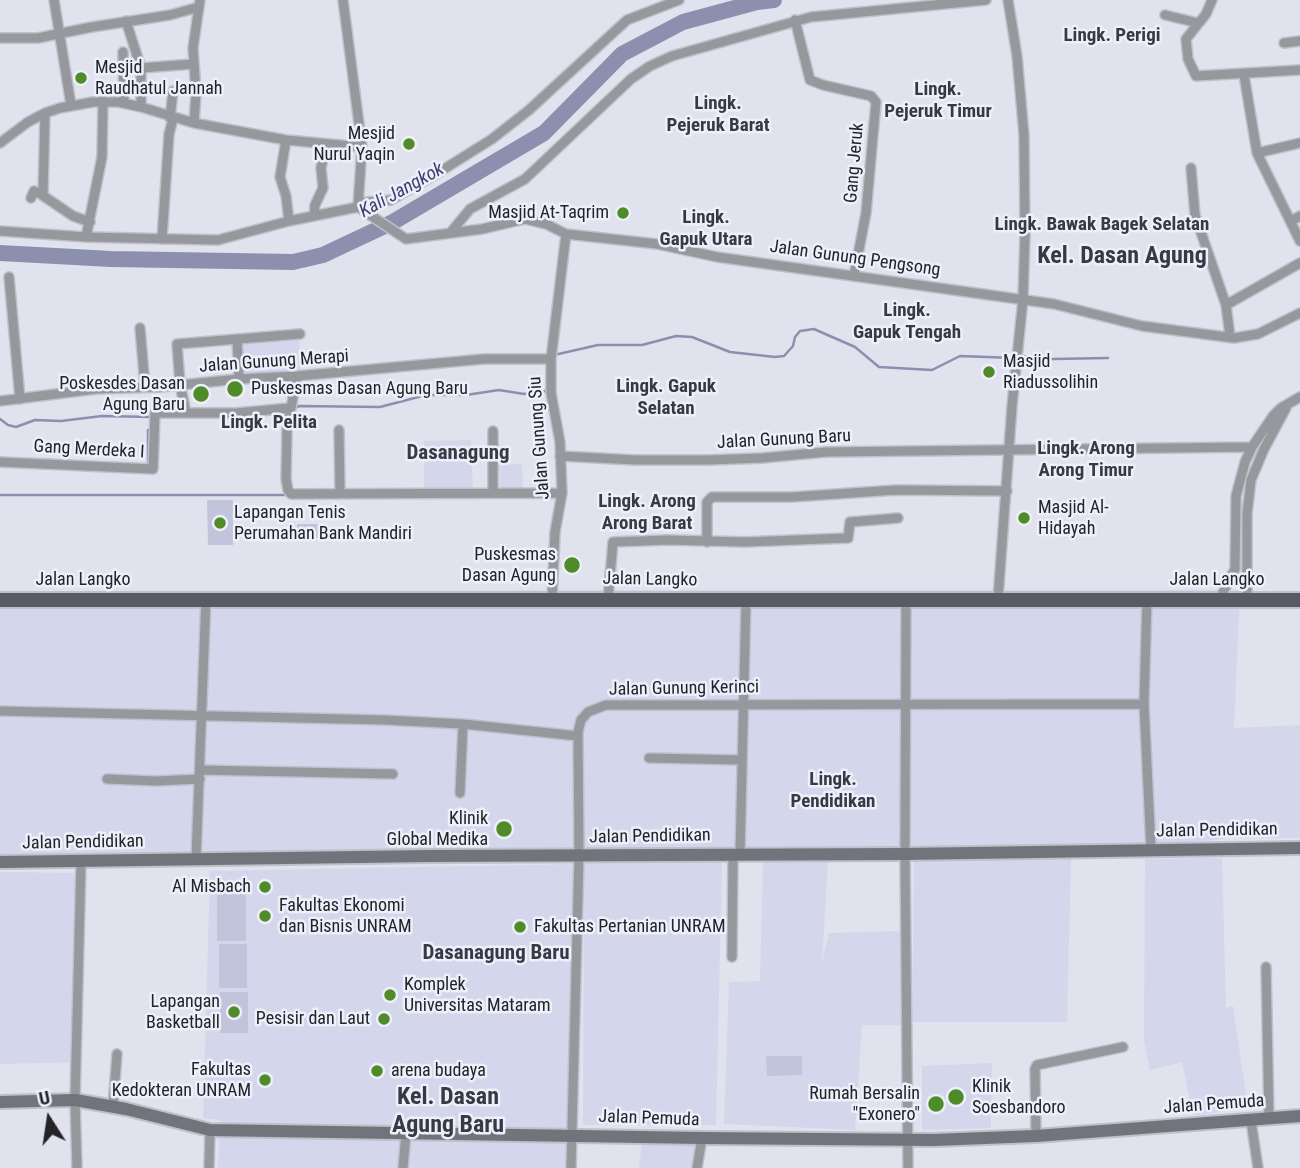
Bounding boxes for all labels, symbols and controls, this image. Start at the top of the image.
district label: Lingk. Perigi [1064,25,1160,47]
place label: Mesjid Raudhatul Jannah [95,57,222,100]
marker: Mesjid Raudhatul Jannah [73,70,89,86]
district label: Lingk. Pejeruk Timur [884,79,992,123]
district label: Lingk. Pejeruk Barat [666,93,770,137]
street label: Gang Jeruk [841,122,869,204]
place label: Mesjid Nurul Yaqin [313,123,395,166]
marker: Mesjid Nurul Yaqin [401,136,417,152]
water label: Kali Jangkok [356,158,448,224]
place label: Masjid At-Taqrim [488,202,609,224]
marker: Masjid At-Taqrim [615,205,631,221]
district label: Lingk. Gapuk Utara [660,207,752,251]
district label: Lingk. Bawak Bagek Selatan [995,214,1209,236]
street label: Jalan Gunung Pengsong [768,236,942,282]
district label: Kel. Dasan Agung [1037,243,1207,271]
district label: Lingk. Gapuk Tengah [853,300,961,344]
street label: Jalan Gunung Merapi [198,346,350,378]
place label: Masjid Riadussolihin [1003,351,1098,394]
marker: Masjid Riadussolihin [981,364,997,380]
place label: Poskesdes Dasan Agung Baru [59,373,185,416]
street label: Jalan Gunung Siu [525,376,555,500]
district label: Lingk. Gapuk Selatan [616,376,716,420]
place label: Puskesmas Dasan Agung Baru [251,378,468,400]
marker: Puskesmas Dasan Agung Baru [225,379,245,399]
marker: Poskesdes Dasan Agung Baru [191,384,211,404]
district label: Lingk. Pelita [221,412,317,434]
street label: Jalan Gunung Baru [717,426,851,454]
street label: Gang Merdeka I [33,436,145,464]
district label: Lingk. Arong Arong Timur [1037,438,1135,482]
district label: Dasanagung [406,441,510,467]
district label: Lingk. Arong Arong Barat [598,491,696,535]
place label: Masjid Al- Hidayah [1038,497,1109,540]
place label: Lapangan Tenis Perumahan Bank Mandiri [234,502,412,544]
marker: Masjid Al- Hidayah [1016,510,1032,526]
marker: Lapangan Tenis Perumahan Bank Mandiri [212,515,228,531]
place label: Puskesmas Dasan Agung [462,544,556,586]
marker: Puskesmas Dasan Agung [562,555,582,575]
street label: Jalan Langko [602,568,698,592]
street label: Jalan Langko [36,569,130,591]
street label: Jalan Langko [1170,569,1264,591]
street label: Jalan Gunung Kerinci [609,677,759,701]
district label: Lingk. Pendidikan [791,769,875,813]
place label: Klinik Global Medika [387,808,488,850]
marker: Klinik Global Medika [494,819,514,839]
street label: Jalan Pendidikan [1156,819,1278,843]
street label: Jalan Pendidikan [589,825,711,849]
street label: Jalan Pendidikan [22,831,144,855]
place label: Al Misbach [172,876,251,898]
marker: Al Misbach [257,879,273,895]
place label: Fakultas Ekonomi dan Bisnis UNRAM [279,895,412,937]
marker: Fakultas Ekonomi dan Bisnis UNRAM [257,908,273,924]
place label: Fakultas Pertanian UNRAM [534,916,725,938]
marker: Fakultas Pertanian UNRAM [512,919,528,935]
district label: Dasanagung Baru [422,941,570,967]
place label: Komplek Universitas Mataram [404,974,551,1016]
marker: Komplek Universitas Mataram [382,987,398,1003]
place label: Lapangan Basketball [146,991,220,1034]
marker: Lapangan Basketball [226,1004,242,1020]
place label: Pesisir dan Laut [256,1008,370,1030]
marker: Pesisir dan Laut [376,1011,392,1027]
place label: Fakultas Kedokteran UNRAM [112,1059,251,1102]
place label: arena budaya [391,1060,486,1082]
marker: arena budaya [369,1063,385,1079]
marker: Fakultas Kedokteran UNRAM [257,1072,273,1088]
place label: Klinik Soesbandoro [972,1076,1066,1118]
place label: Rumah Bersalin "Exonero" [809,1083,920,1126]
north arrow [14,1084,84,1154]
district label: Kel. Dasan Agung Baru [392,1084,504,1140]
text: U [37,1086,52,1110]
marker: Klinik Soesbandoro [946,1087,966,1107]
street label: Jalan Pemuda [1163,1091,1265,1119]
marker: Rumah Bersalin "Exonero" [926,1094,946,1114]
street label: Jalan Pemuda [598,1106,700,1132]

